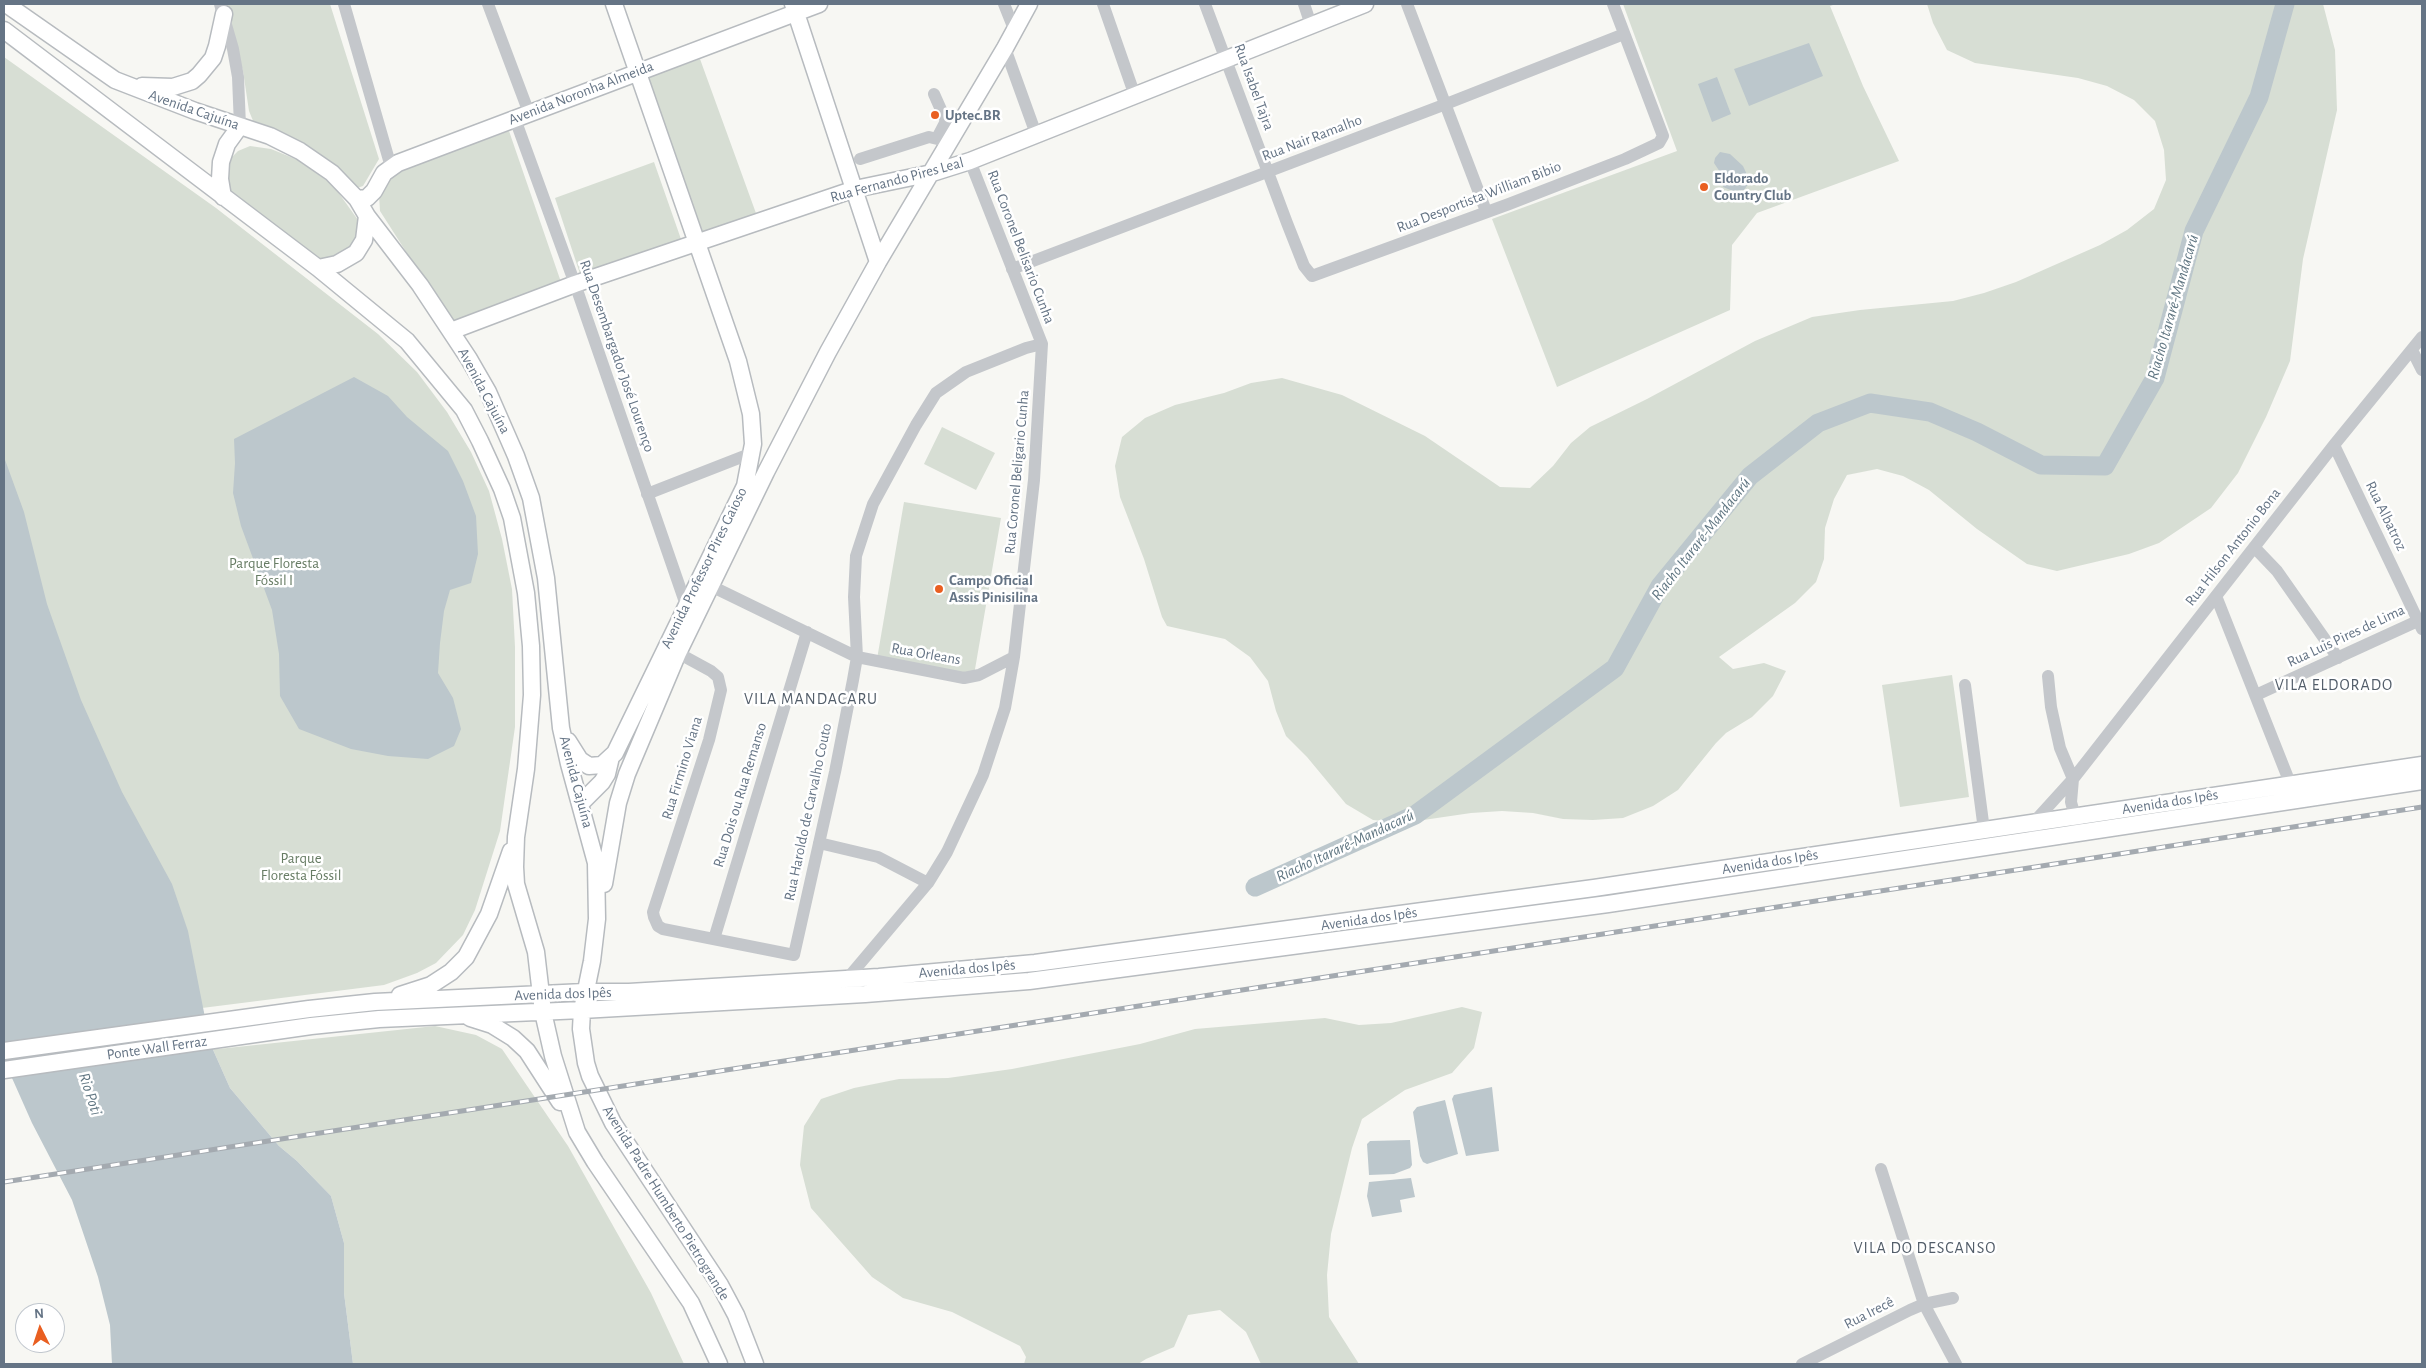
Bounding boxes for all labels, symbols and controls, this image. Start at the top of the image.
street label: Rua Isabel Tajra [1230,41,1278,133]
street label: Avenida Noronha Almeida [506,57,656,129]
street label: Avenida Cajuína [146,86,242,134]
place label: Uptec.BR [945,106,1001,124]
marker: Uptec.BR [929,109,941,121]
street label: Rua Nair Ramalho [1260,111,1364,165]
street label: Rua Fernando Pires Leal [828,154,966,206]
street label: Rua Desportista William Bibio [1394,157,1564,237]
street label: Rua Coronel Belisario Cunha [983,168,1059,326]
place label: Eldorado Country Club [1714,169,1791,204]
marker: Eldorado Country Club [1698,181,1710,193]
water label: Riacho Itararé-Mandacarú [2143,232,2203,382]
street label: Rua Desembargador José Lourenço [576,258,658,454]
street label: Avenida Cajuína [454,345,514,437]
street label: Rua Coronel Beligario Cunha [1001,389,1033,555]
water label: Riacho Itararé-Mandacarú [1647,474,1755,604]
street label: Rua Albatroz [2361,478,2411,554]
street label: Avenida Professor Pires Gaioso [657,484,751,652]
street label: Rua Hilson Antonio Bona [2181,484,2285,610]
park label: Parque Floresta Fóssil I [229,554,319,589]
place label: Campo Oficial Assis Pinisilina [949,571,1038,606]
marker: Campo Oficial Assis Pinisilina [933,583,945,595]
street label: Rua Luis Pires de Lima [2284,601,2408,671]
street label: Rua Orleans [890,639,962,669]
district label: VILA ELDORADO [2273,675,2395,695]
district label: VILA MANDACARU [742,689,880,709]
street label: Rua Firmino Viana [658,714,706,822]
street label: Rua Dois ou Rua Remanso [709,720,771,870]
street label: Rua Haroldo de Carvalho Couto [780,722,836,902]
street label: Avenida Cajuína [555,734,597,830]
street label: Avenida dos Ipês [2121,786,2219,818]
water label: Riacho Itararé-Mandacarú [1273,806,1417,886]
street label: Avenida dos Ipês [1721,846,1819,878]
park label: Parque Floresta Fóssil [261,849,341,884]
street label: Avenida dos Ipês [1320,903,1418,935]
street label: Avenida dos Ipês [918,956,1016,982]
street label: Avenida dos Ipês [514,983,612,1005]
street label: Ponte Wall Ferraz [106,1032,208,1064]
water label: Rio Poti [74,1070,106,1118]
street label: Avenida Padre Humberto Pietrogrande [598,1102,734,1304]
district label: VILA DO DESCANSO [1852,1238,1998,1258]
street label: Rua Irecê [1841,1293,1897,1333]
north arrow [15,1303,65,1353]
text: N [34,1307,44,1321]

